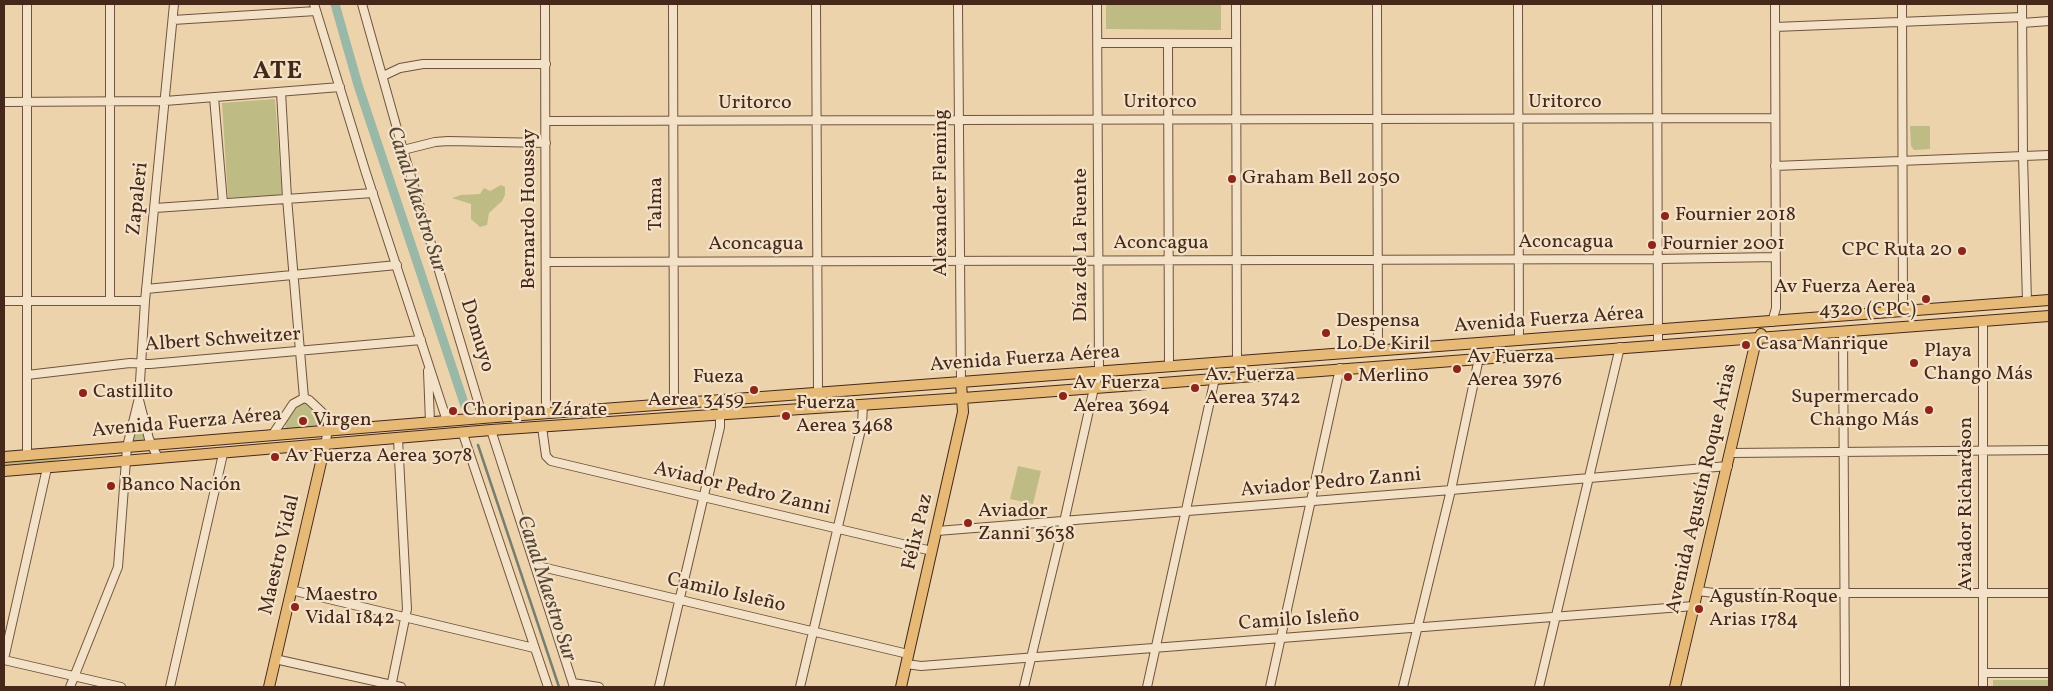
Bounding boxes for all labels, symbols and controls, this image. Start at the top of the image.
district label: ATE [252,58,304,88]
street label: Uritorco [1123,91,1197,115]
street label: Uritorco [1528,91,1602,115]
street label: Uritorco [718,92,792,116]
street label: Alexander Fleming [930,109,954,277]
water label: Canal Maestro Sur [380,124,450,276]
street label: Bernardo Houssay [518,129,542,289]
street label: Zapaleri [123,161,155,237]
place label: Graham Bell 2050 [1242,167,1400,191]
street label: Díaz de La Fuente [1070,168,1094,322]
marker: Graham Bell 2050 [1226,173,1238,185]
street label: Talma [645,177,669,231]
place label: Fournier 2018 [1675,204,1796,228]
marker: Fournier 2018 [1659,210,1671,222]
street label: Aconcagua [1518,231,1614,255]
street label: Aconcagua [1113,232,1209,256]
street label: Aconcagua [708,233,804,257]
place label: Fournier 2001 [1662,233,1785,257]
marker: Fournier 2001 [1646,239,1658,251]
place label: CPC Ruta 20 [1842,239,1952,263]
marker: CPC Ruta 20 [1956,245,1968,257]
place label: Av Fuerza Aerea 4320 (CPC) [1774,276,1916,323]
marker: Av Fuerza Aerea 4320 (CPC) [1920,293,1932,305]
street label: Domuyo [454,297,498,375]
street label: Avenida Fuerza Aérea [1453,302,1645,340]
place label: Despensa Lo De Kiril [1336,310,1430,357]
street label: Albert Schweitzer [144,324,302,358]
marker: Despensa Lo De Kiril [1320,327,1332,339]
place label: Casa Manrique [1756,333,1888,357]
marker: Casa Manrique [1740,339,1752,351]
place label: Playa Chango Más [1924,340,2033,387]
street label: Avenida Fuerza Aérea [929,341,1121,379]
place label: Av Fuerza Aerea 3976 [1467,346,1562,393]
marker: Playa Chango Más [1908,357,1920,369]
street label: Avenida Agustín Roque Arias [1663,362,1743,616]
marker: Av Fuerza Aerea 3976 [1451,363,1463,375]
place label: Av. Fuerza Aerea 3742 [1205,364,1301,411]
place label: Merlino [1358,365,1429,389]
place label: Fueza Aerea 3459 [648,366,744,413]
marker: Merlino [1342,371,1354,383]
place label: Av Fuerza Aerea 3694 [1073,372,1170,419]
place label: Castillito [93,381,173,405]
marker: Av. Fuerza Aerea 3742 [1189,382,1201,394]
marker: Fueza Aerea 3459 [748,384,760,396]
place label: Supermercado Chango Más [1791,386,1919,433]
marker: Castillito [77,387,89,399]
marker: Av Fuerza Aerea 3694 [1057,390,1069,402]
place label: Fuerza Aerea 3468 [796,392,893,439]
place label: Choripan Zárate [463,399,607,423]
street label: Avenida Fuerza Aérea [91,404,283,444]
marker: Supermercado Chango Más [1923,404,1935,416]
marker: Choripan Zárate [447,405,459,417]
place label: Virgen [313,409,372,433]
marker: Fuerza Aerea 3468 [780,410,792,422]
marker: Virgen [297,415,309,427]
street label: Aviador Richardson [1955,417,1979,591]
place label: Av Fuerza Aerea 3078 [285,445,472,469]
marker: Av Fuerza Aerea 3078 [269,451,281,463]
street label: Aviador Pedro Zanni [651,458,833,522]
street label: Aviador Pedro Zanni [1240,464,1422,504]
place label: Banco Nación [121,474,241,498]
marker: Banco Nación [105,480,117,492]
street label: Félix Paz [899,491,939,573]
street label: Maestro Vidal [256,493,306,617]
place label: Aviador Zanni 3638 [978,500,1075,547]
water label: Canal Maestro Sur [510,513,580,665]
marker: Aviador Zanni 3638 [962,517,974,529]
street label: Camilo Isleño [664,569,788,619]
place label: Maestro Vidal 1842 [305,584,395,631]
place label: Agustín Roque Arias 1784 [1709,586,1838,633]
marker: Maestro Vidal 1842 [289,601,301,613]
marker: Agustín Roque Arias 1784 [1693,603,1705,615]
street label: Camilo Isleño [1238,605,1360,637]

